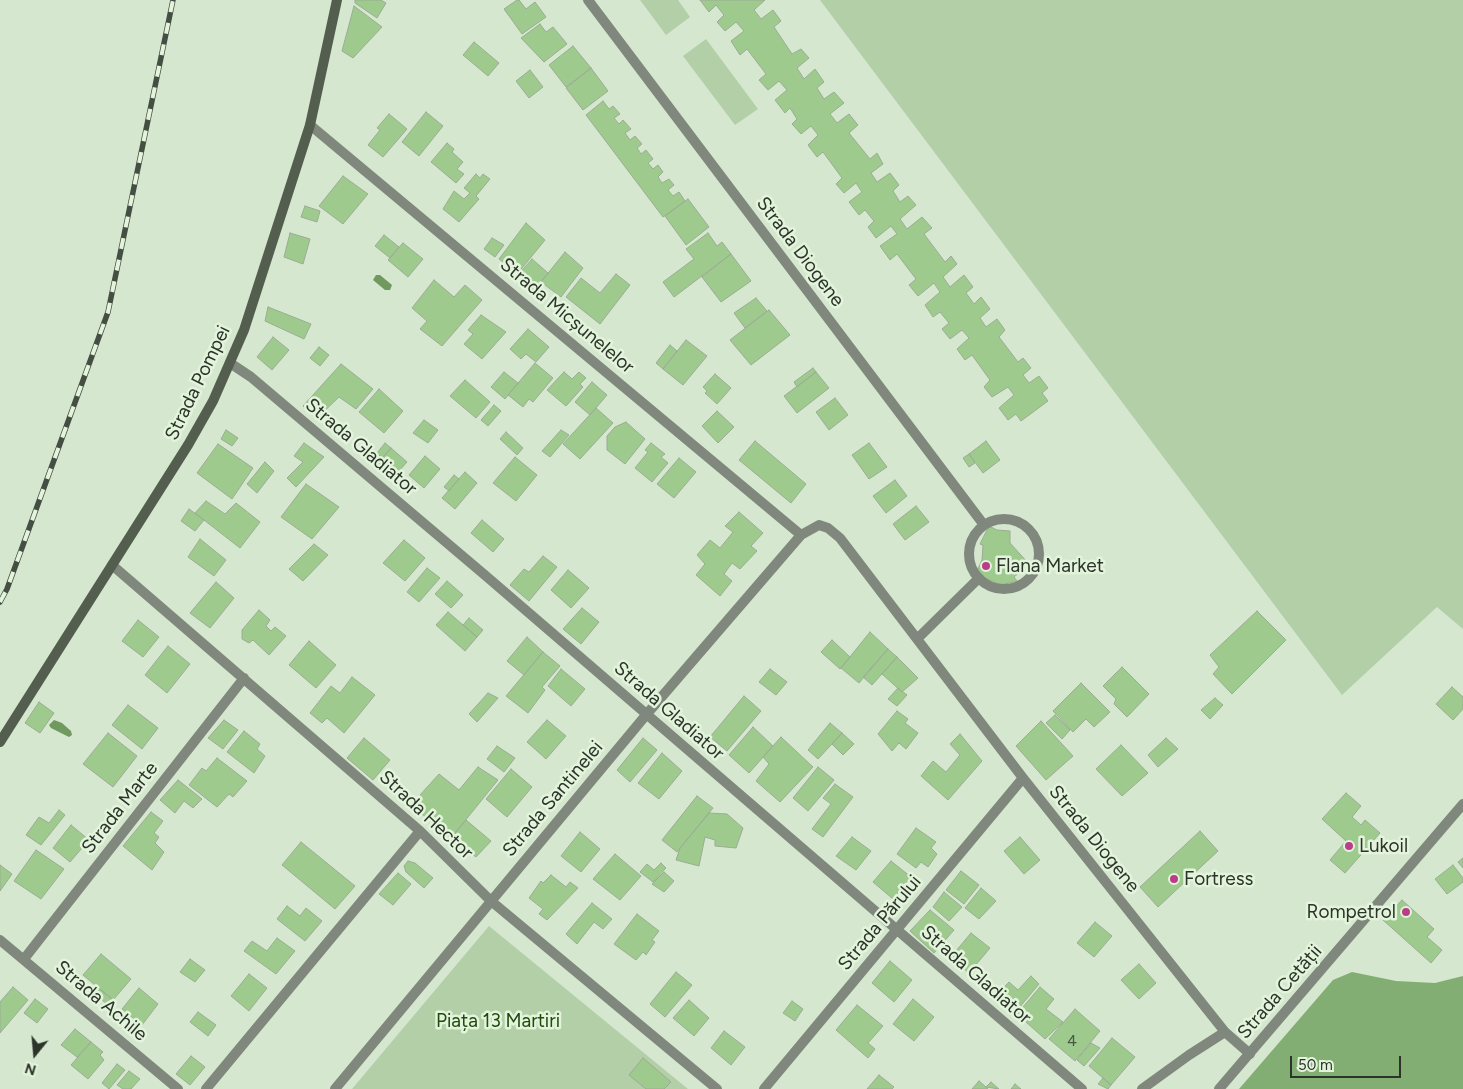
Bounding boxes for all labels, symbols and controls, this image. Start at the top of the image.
street label: Strada Diogene [751,193,849,311]
street label: Strada Micșunelelor [495,253,639,379]
street label: Strada Pompei [160,322,236,444]
street label: Strada Gladiator [301,394,421,500]
place label: Flana Market [996,555,1104,577]
marker: Flana Market [980,560,992,572]
street label: Strada Gladiator [609,657,729,765]
street label: Strada Santinelei [498,737,608,861]
street label: Strada Marte [77,758,163,858]
street label: Strada Hector [374,766,478,864]
street label: Strada Diogene [1044,781,1144,897]
place label: Lukoil [1359,835,1408,857]
marker: Lukoil [1343,840,1355,852]
place label: Fortress [1184,868,1253,890]
street label: Strada Părului [834,871,926,975]
marker: Fortress [1168,873,1180,885]
place label: Rompetrol [1307,901,1396,923]
marker: Rompetrol [1400,906,1412,918]
street label: Strada Gladiator [916,921,1036,1029]
street label: Strada Cetății [1233,940,1327,1044]
street label: Strada Achile [50,956,152,1046]
park label: Piața 13 Martiri [436,1010,560,1032]
north arrow [10,1029,60,1079]
house number: 4 [1067,1031,1077,1051]
scale bar [1293,1046,1404,1078]
text: 50 m [1298,1056,1333,1074]
text: N [23,1059,38,1079]

